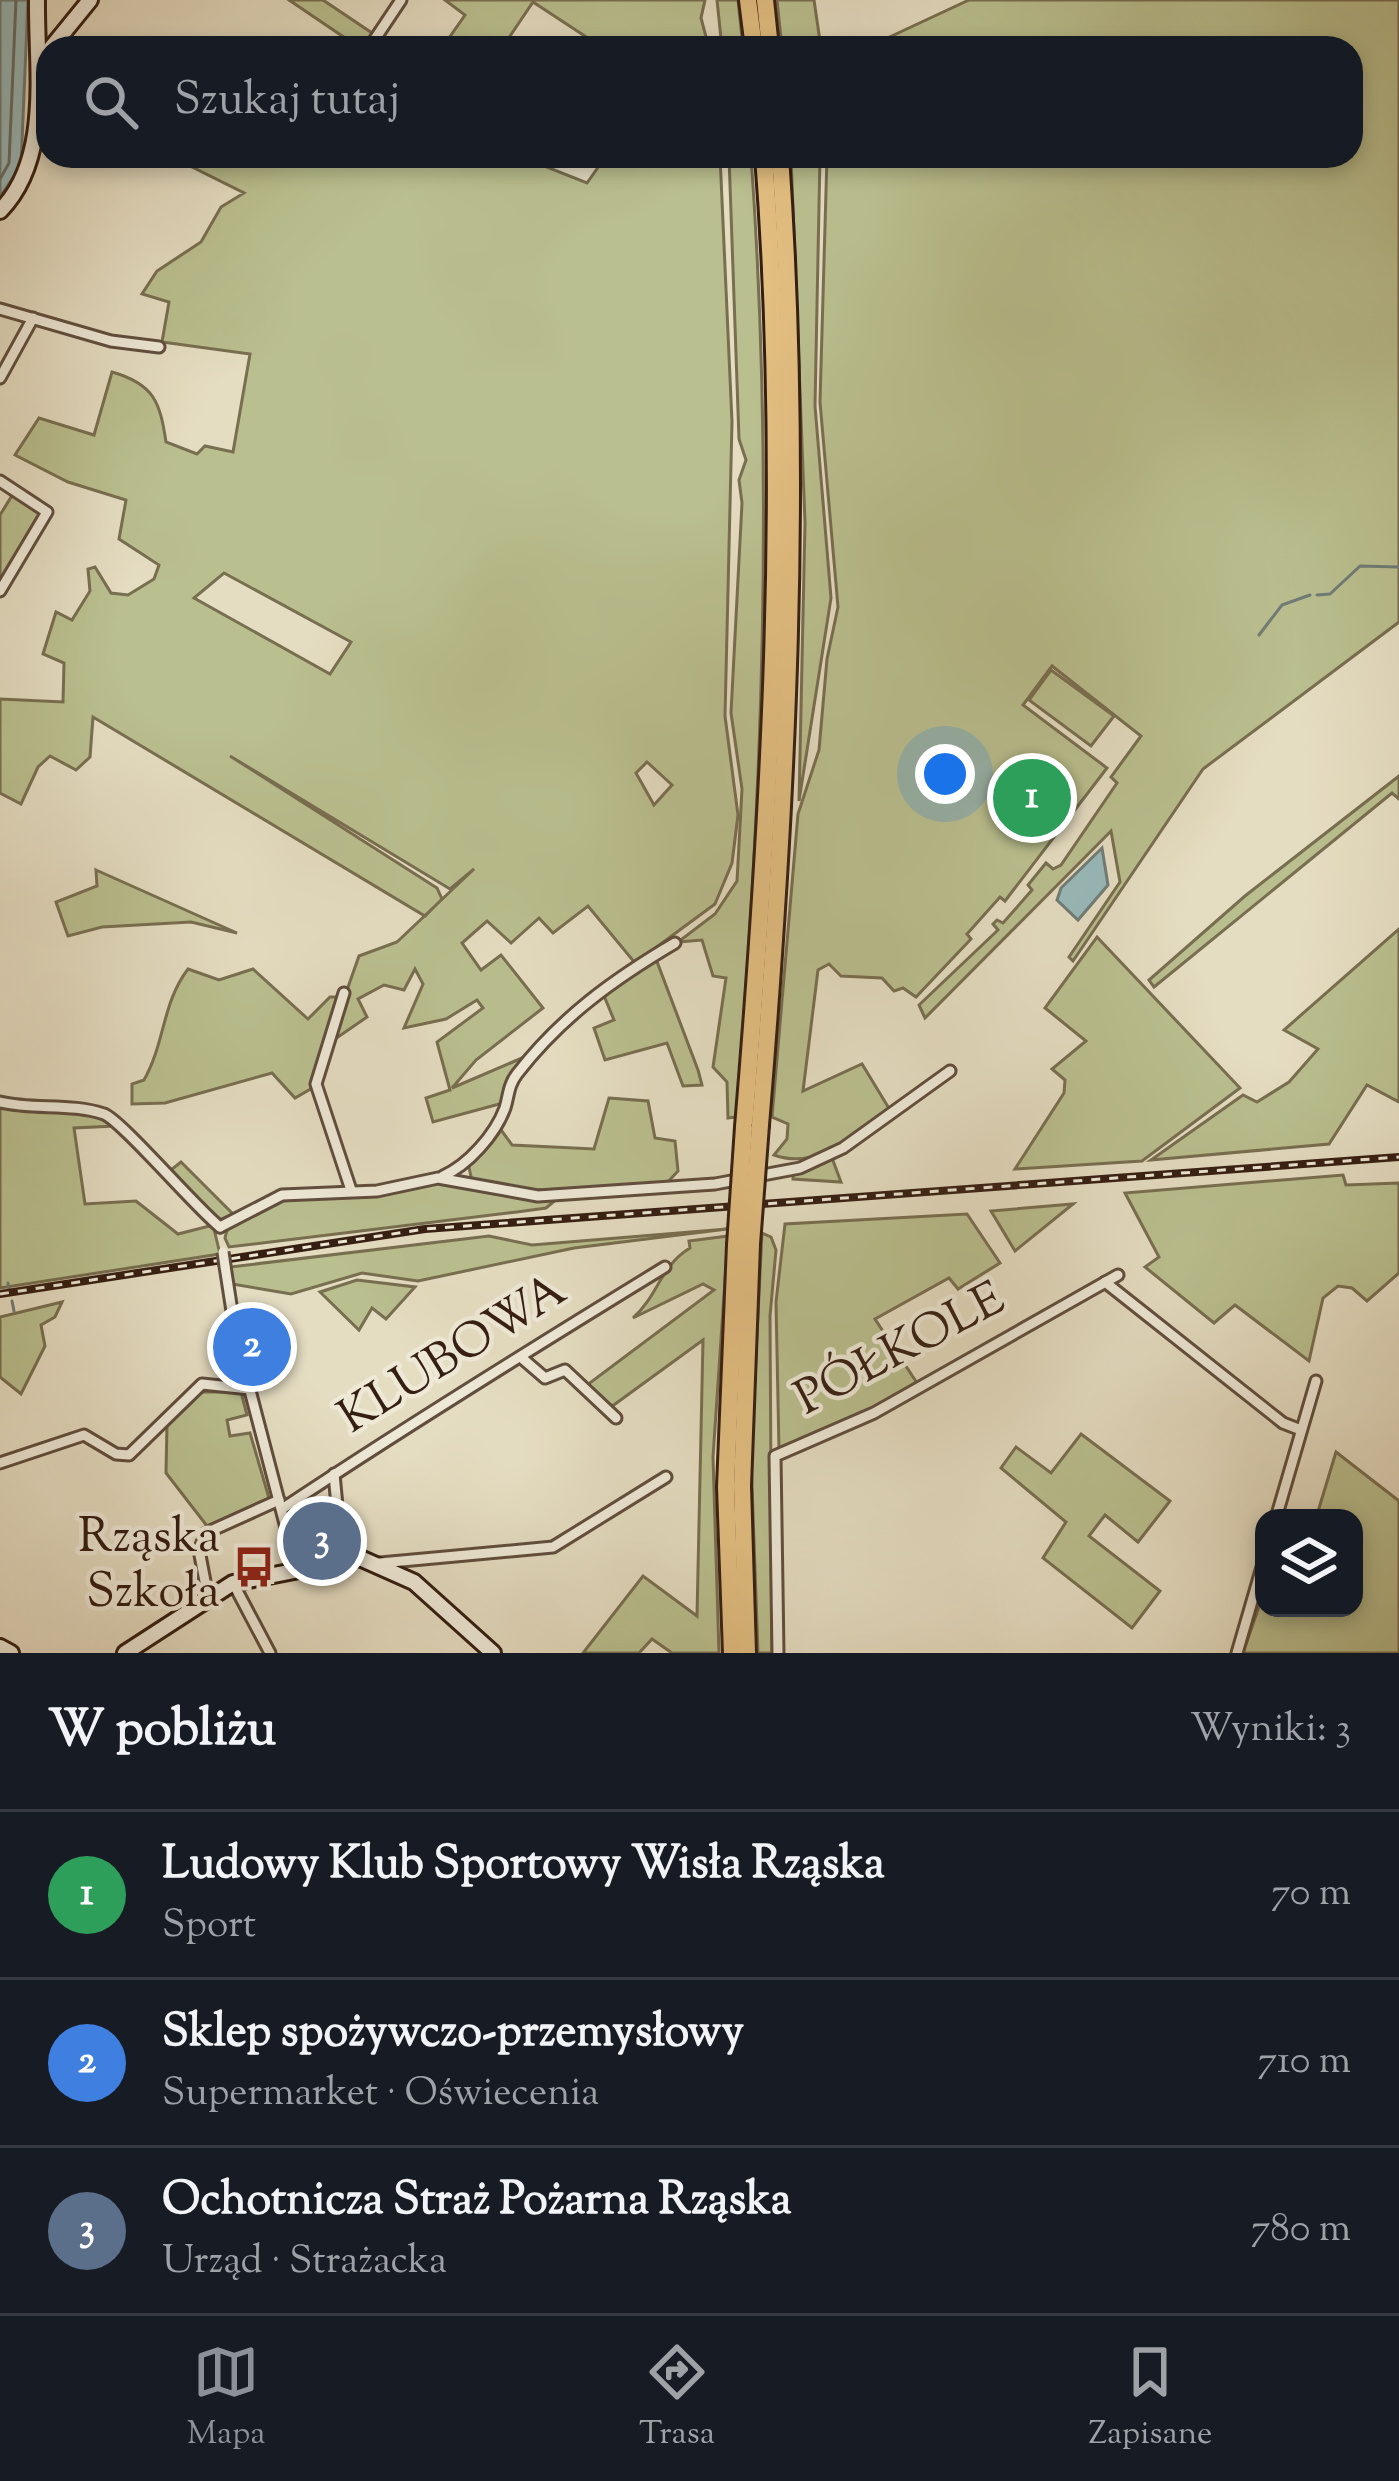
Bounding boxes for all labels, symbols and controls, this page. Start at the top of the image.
search box [36,36,1363,168]
icon: search [78,69,144,135]
text: Szukaj tutaj [174,70,400,135]
your location [915,744,975,804]
pin: 1 [993,753,1071,843]
street label: KLUBOWA [327,1259,581,1453]
street label: PÓŁKOLE [784,1267,1018,1435]
pin: 2 [213,1302,291,1392]
pin: 3 [283,1496,361,1586]
place label: Rząska Szkoła [78,1505,220,1629]
map controls [1255,1509,1363,1617]
button: layers [1255,1509,1363,1617]
bus stop icon: Rząska Szkoła [231,1544,277,1590]
text: W pobliżu [48,1695,276,1768]
text: Wyniki: 3 [1190,1703,1351,1759]
text: Ludowy Klub Sportowy Wisła Rząska [162,1834,885,1899]
text: 1 [80,1867,94,1923]
text: 70 m [1271,1867,1351,1923]
text: Sport [162,1899,256,1955]
text: Sklep spożywczo-przemysłowy [162,2002,744,2067]
text: 2 [78,2035,96,2091]
text: 710 m [1257,2035,1351,2091]
text: Supermarket · Oświecenia [162,2067,599,2123]
text: Ochotnicza Straż Pożarna Rząska [162,2170,792,2235]
text: 3 [79,2203,95,2259]
text: 780 m [1251,2203,1351,2259]
text: Urząd · Strażacka [162,2235,447,2291]
tab: Mapa [187,2339,265,2459]
tab: Trasa [639,2339,715,2459]
tab: Zapisane [1088,2339,1212,2459]

